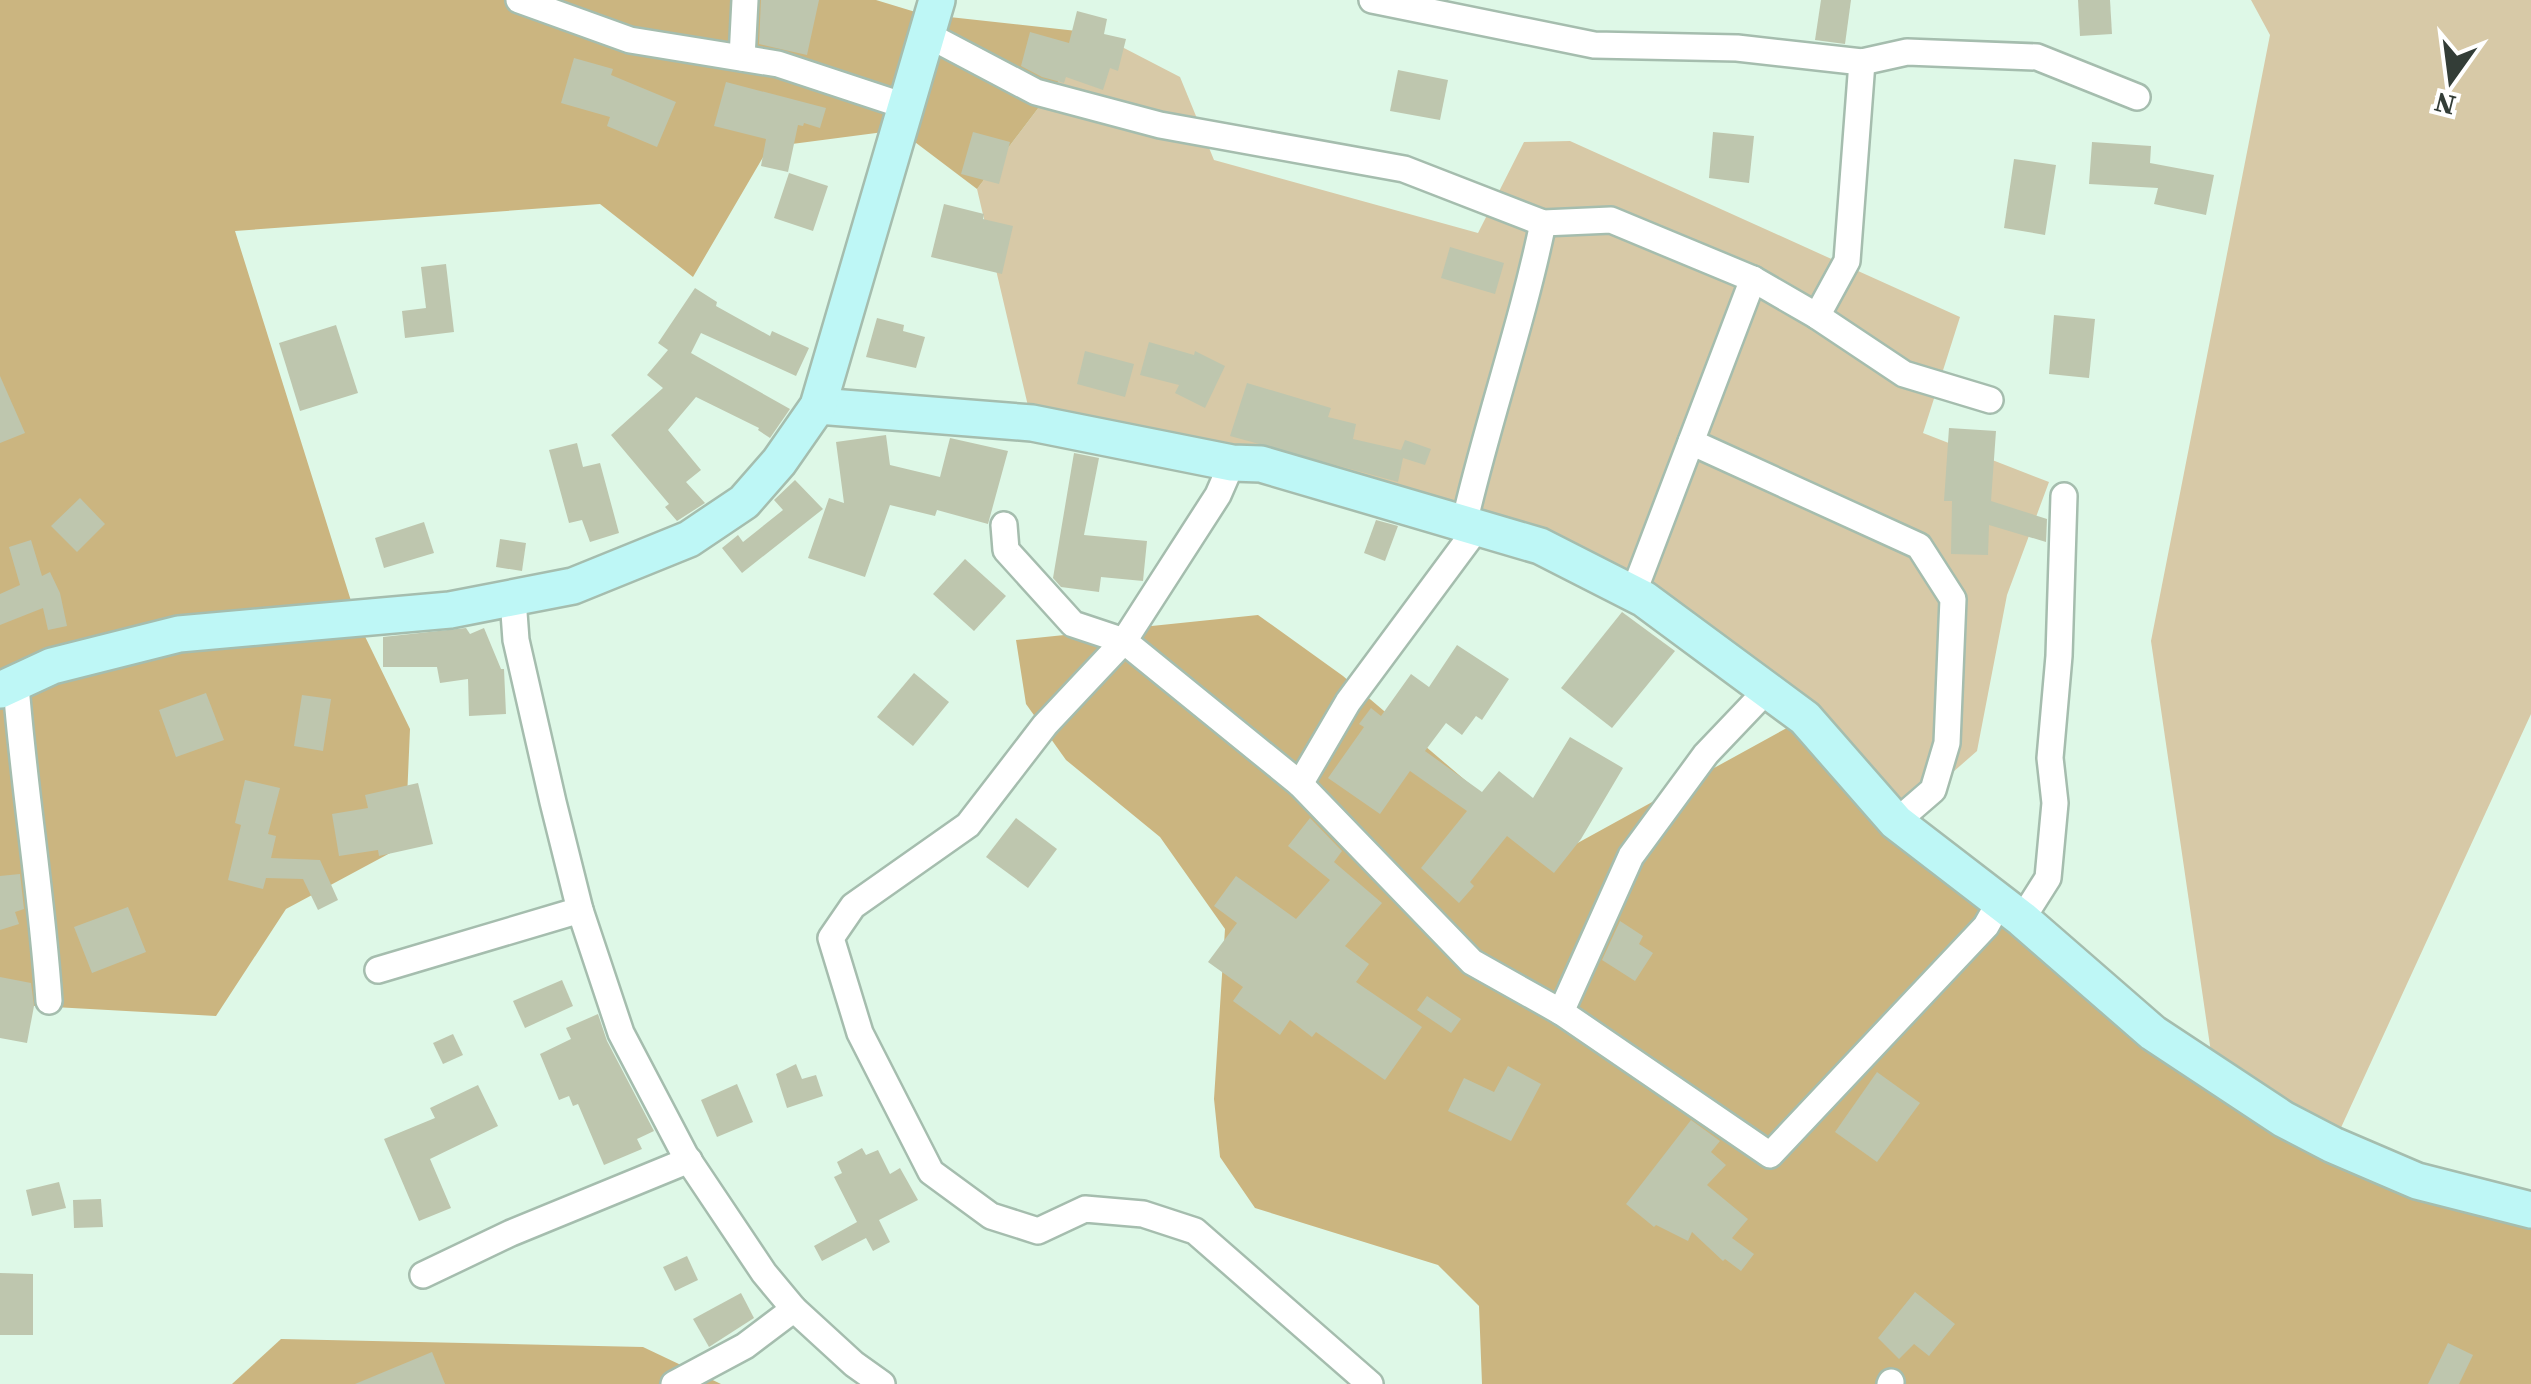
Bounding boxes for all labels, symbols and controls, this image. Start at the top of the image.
north arrow [2401,30,2501,130]
text: N [2430,83,2459,125]

